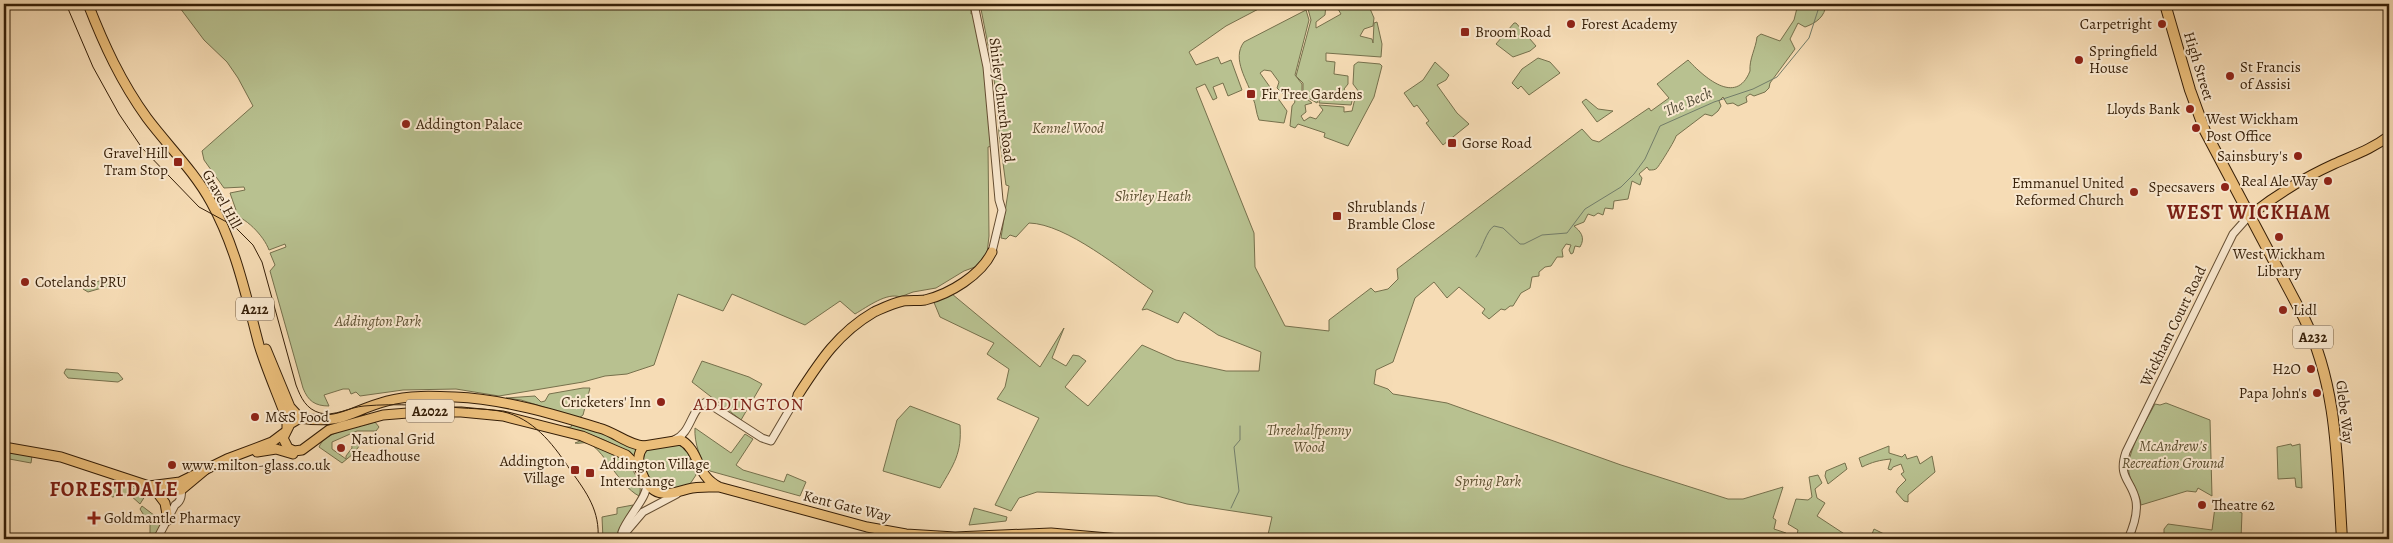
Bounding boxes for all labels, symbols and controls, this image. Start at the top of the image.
place label: Forest Academy [1581,14,1677,34]
place label: Carpetright [2080,14,2152,34]
marker: Forest Academy [1565,18,1577,30]
marker: Carpetright [2156,18,2168,30]
place label: Broom Road [1475,22,1552,42]
marker: Broom Road [1459,26,1471,38]
street label: High Street [2179,29,2219,103]
street label: Shirley Church Road [984,36,1020,164]
place label: Springfield House [2089,41,2159,78]
marker: Springfield House [2073,54,2085,66]
place label: St Francis of Assisi [2240,57,2301,94]
marker: St Francis of Assisi [2224,70,2236,82]
water label: The Beck [1661,82,1715,122]
place label: Fir Tree Gardens [1261,84,1363,104]
marker: Fir Tree Gardens [1245,88,1257,100]
place label: Lloyds Bank [2106,99,2181,119]
marker: Lloyds Bank [2184,103,2196,115]
place label: West Wickham Post Office [2205,109,2299,146]
place label: Addington Palace [415,114,523,134]
marker: Addington Palace [400,118,412,130]
park label: Kennel Wood [1032,118,1104,138]
marker: West Wickham Post Office [2190,122,2202,134]
place label: Gorse Road [1462,133,1533,153]
marker: Gorse Road [1446,137,1458,149]
place label: Gravel Hill Tram Stop [103,143,168,180]
place label: Sainsbury's [2217,146,2288,166]
marker: Sainsbury's [2292,150,2304,162]
marker: Gravel Hill Tram Stop [172,156,184,168]
street label: Gravel Hill [198,166,247,232]
place label: Real Ale Way [2241,171,2318,191]
place label: Emmanuel United Reformed Church [2012,173,2125,210]
marker: Real Ale Way [2322,175,2334,187]
place label: Specsavers [2148,177,2215,197]
marker: Specsavers [2219,181,2231,193]
park label: Shirley Heath [1115,186,1191,206]
marker: Emmanuel United Reformed Church [2128,186,2140,198]
place label: Shrublands / Bramble Close [1347,197,1435,234]
district label: WEST WICKHAM [2166,199,2331,226]
marker: Shrublands / Bramble Close [1331,210,1343,222]
marker: West Wickham Library [2273,231,2285,243]
place label: West Wickham Library [2232,244,2326,281]
street label: Wickham Court Road [2135,262,2211,390]
place label: Cotelands PRU [35,272,127,292]
marker: Cotelands PRU [19,276,31,288]
road number: A212 [236,298,274,320]
place label: Lidl [2293,300,2317,320]
marker: Lidl [2277,304,2289,316]
park label: Addington Park [334,311,421,331]
road number: A232 [2293,326,2333,348]
place label: H2O [2272,359,2301,379]
marker: H2O [2305,363,2317,375]
street label: Glebe Way [2331,379,2359,445]
place label: Papa John's [2239,383,2307,403]
marker: Papa John's [2311,387,2323,399]
place label: Cricketers' Inn [561,392,651,412]
district label: ADDINGTON [692,392,805,416]
marker: Cricketers' Inn [655,396,667,408]
road number: A2022 [406,400,454,422]
place label: M&S Food [265,407,330,427]
marker: M&S Food [249,411,261,423]
park label: Threehalfpenny Wood [1267,420,1352,457]
place label: National Grid Headhouse [351,429,436,466]
park label: McAndrew's Recreation Ground [2122,436,2224,473]
marker: National Grid Headhouse [335,442,347,454]
place label: Addington Village [499,451,565,488]
place label: Addington Village Interchange [599,454,710,491]
place label: www.milton-glass.co.uk [181,455,331,475]
marker: www.milton-glass.co.uk [166,459,178,471]
marker: Addington Village [569,464,581,476]
marker: Addington Village Interchange [584,467,596,479]
park label: Spring Park [1455,471,1522,491]
district label: FORESTDALE [49,476,179,503]
street label: Kent Gate Way [801,485,893,527]
place label: Theatre 62 [2212,495,2275,515]
marker: Theatre 62 [2196,499,2208,511]
place label: Goldmantle Pharmacy [104,508,241,528]
marker: Goldmantle Pharmacy [88,512,100,524]

